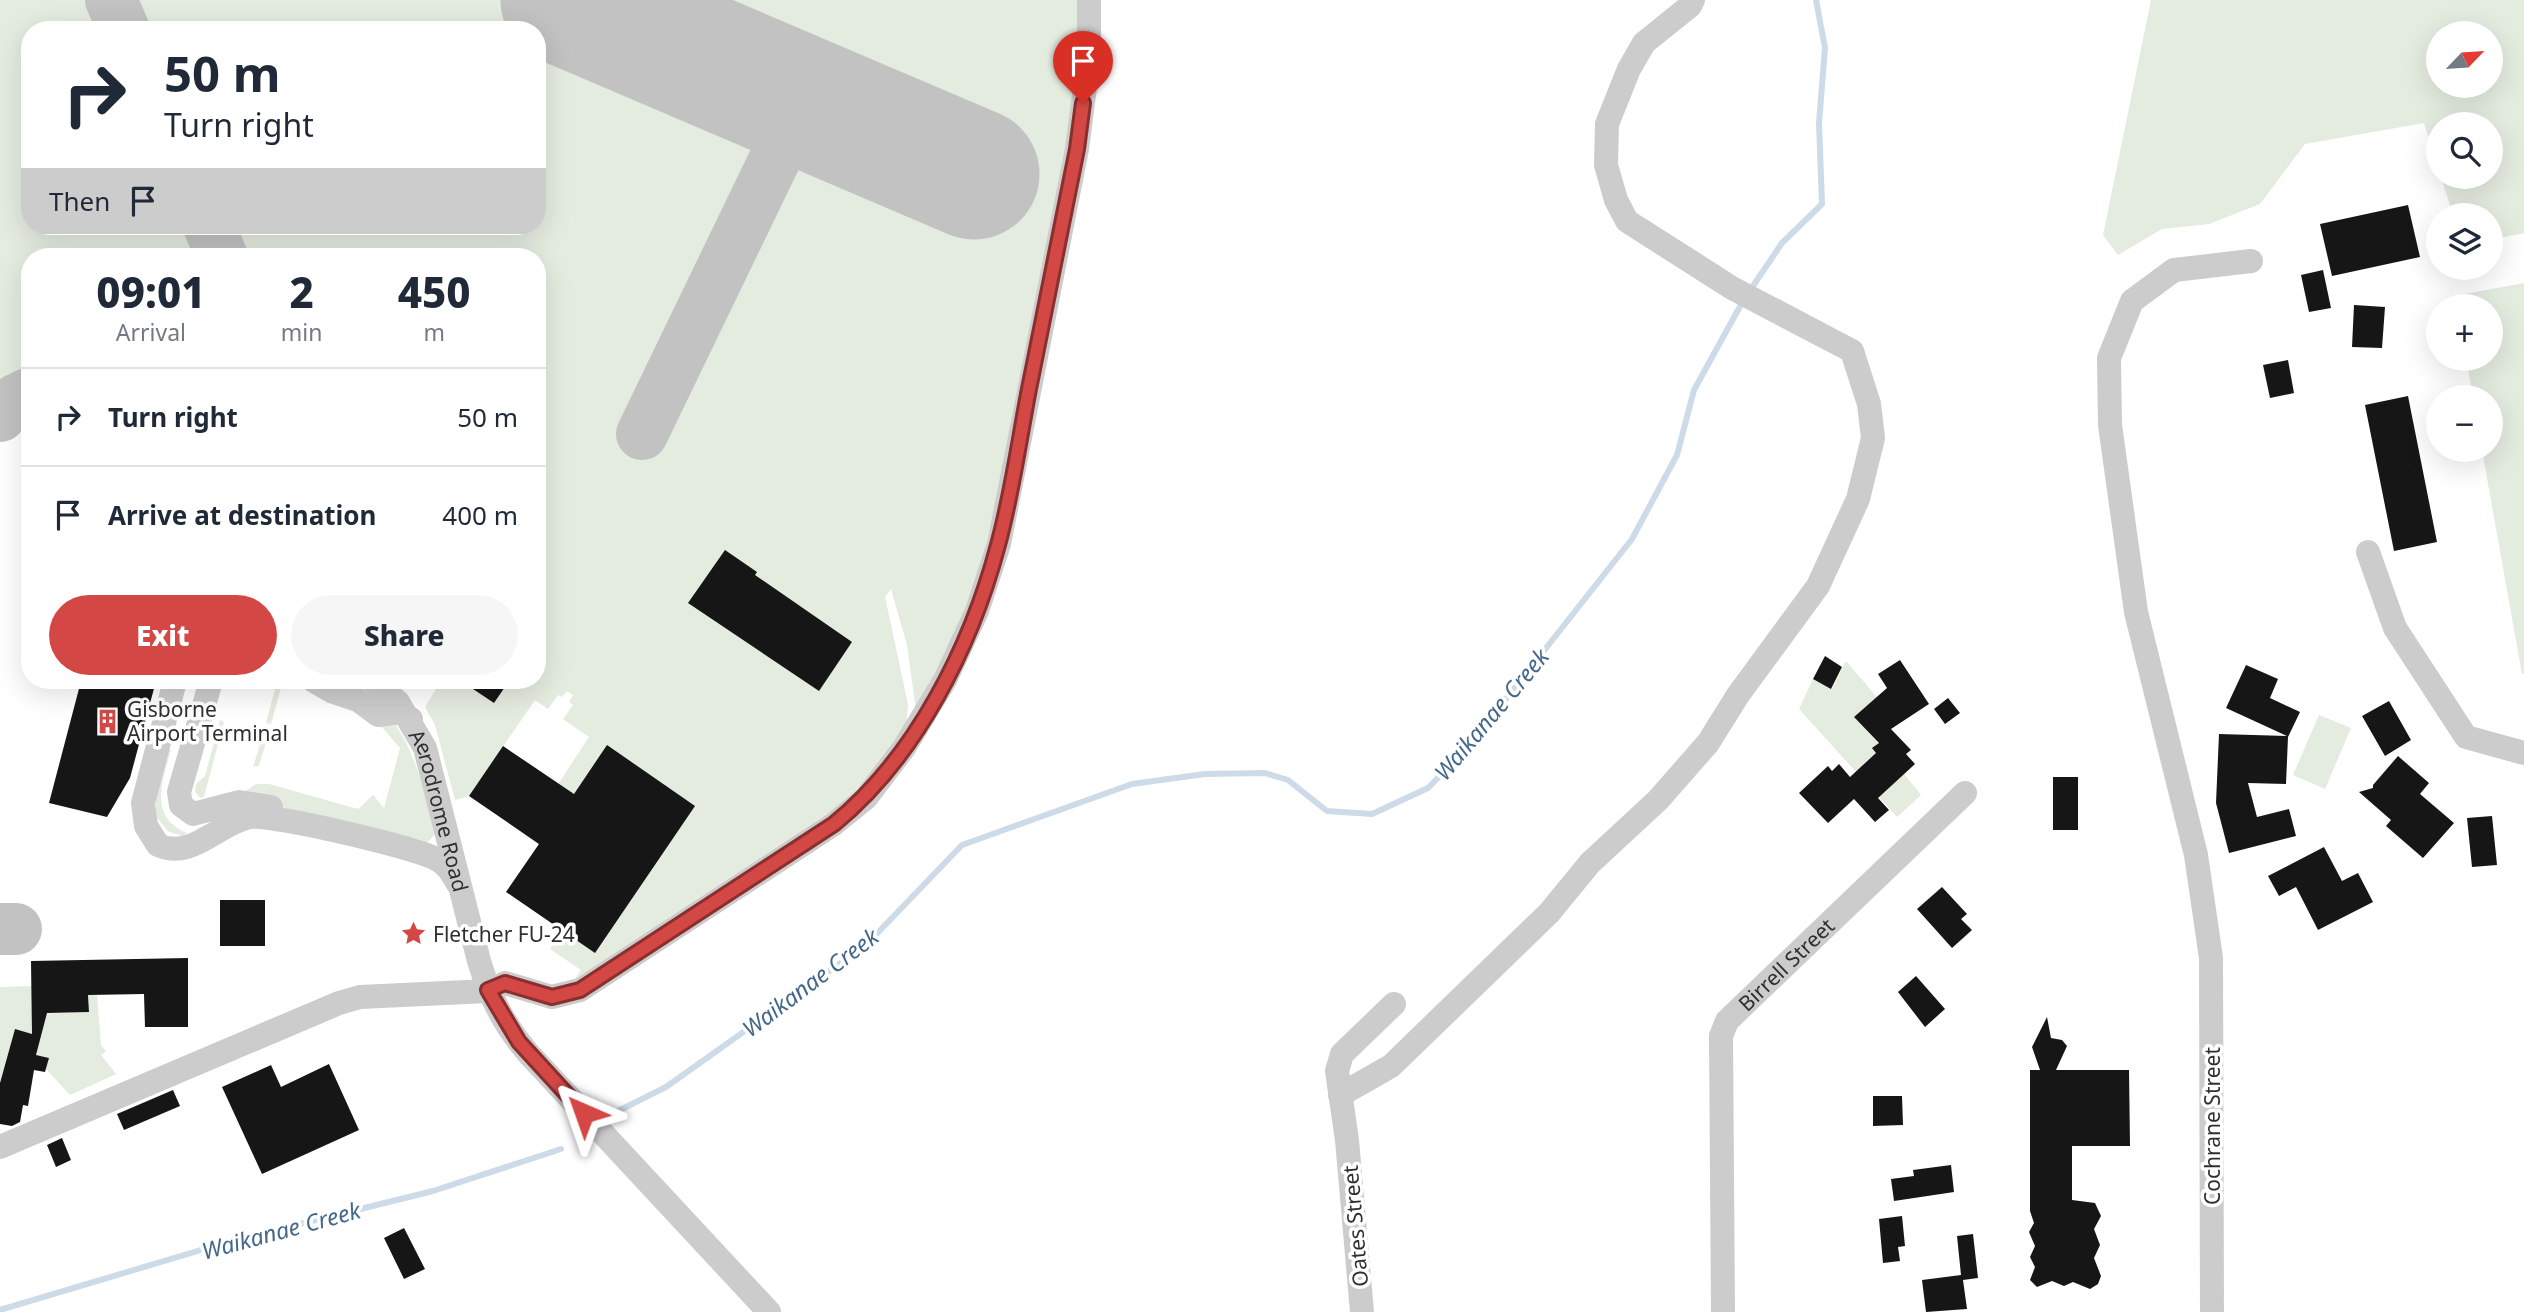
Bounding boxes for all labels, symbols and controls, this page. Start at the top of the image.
north arrow [2426,21,2502,98]
map controls [2426,21,2503,462]
pin [1053,31,1113,103]
text: 50 m [164,40,281,106]
icon: arrive [1064,42,1102,80]
icon: right [49,49,140,140]
text: Turn right [164,103,314,146]
button: search [2426,112,2503,189]
icon: arrive [124,182,162,220]
text: Then [49,183,110,219]
button: layers [2426,203,2503,280]
text: 09:01 [96,263,205,320]
text: 2 [289,263,314,320]
text: 450 [398,263,471,320]
button: + [2426,294,2503,371]
text: Arrival [116,316,186,348]
text: min [281,316,322,348]
text: m [423,316,445,348]
button: − [2426,385,2503,462]
icon: right [49,398,87,436]
text: Turn right [108,399,238,435]
text: 50 m [457,399,518,435]
icon: arrive [49,496,87,534]
text: Arrive at destination [108,497,377,533]
text: 400 m [442,497,518,533]
button: Exit [49,595,277,675]
button: Share [291,595,518,675]
water label: Waikanae Creek [1426,640,1557,787]
place label: Gisborne Airport Terminal [127,695,288,747]
building icon: Gisborne Airport Terminal [93,707,121,735]
street label: Aerodrome Road [403,724,475,895]
street label: Birrell Street [1732,911,1840,1017]
water label: Waikanae Creek [735,919,886,1044]
place icon: Fletcher FU-24 [399,920,427,948]
place label: Fletcher FU-24 [433,920,575,948]
street label: Cochrane Street [2198,1047,2226,1205]
position arrow [547,1076,621,1150]
street label: Oates Street [1336,1164,1374,1288]
water label: Waikanae Creek [198,1193,365,1267]

